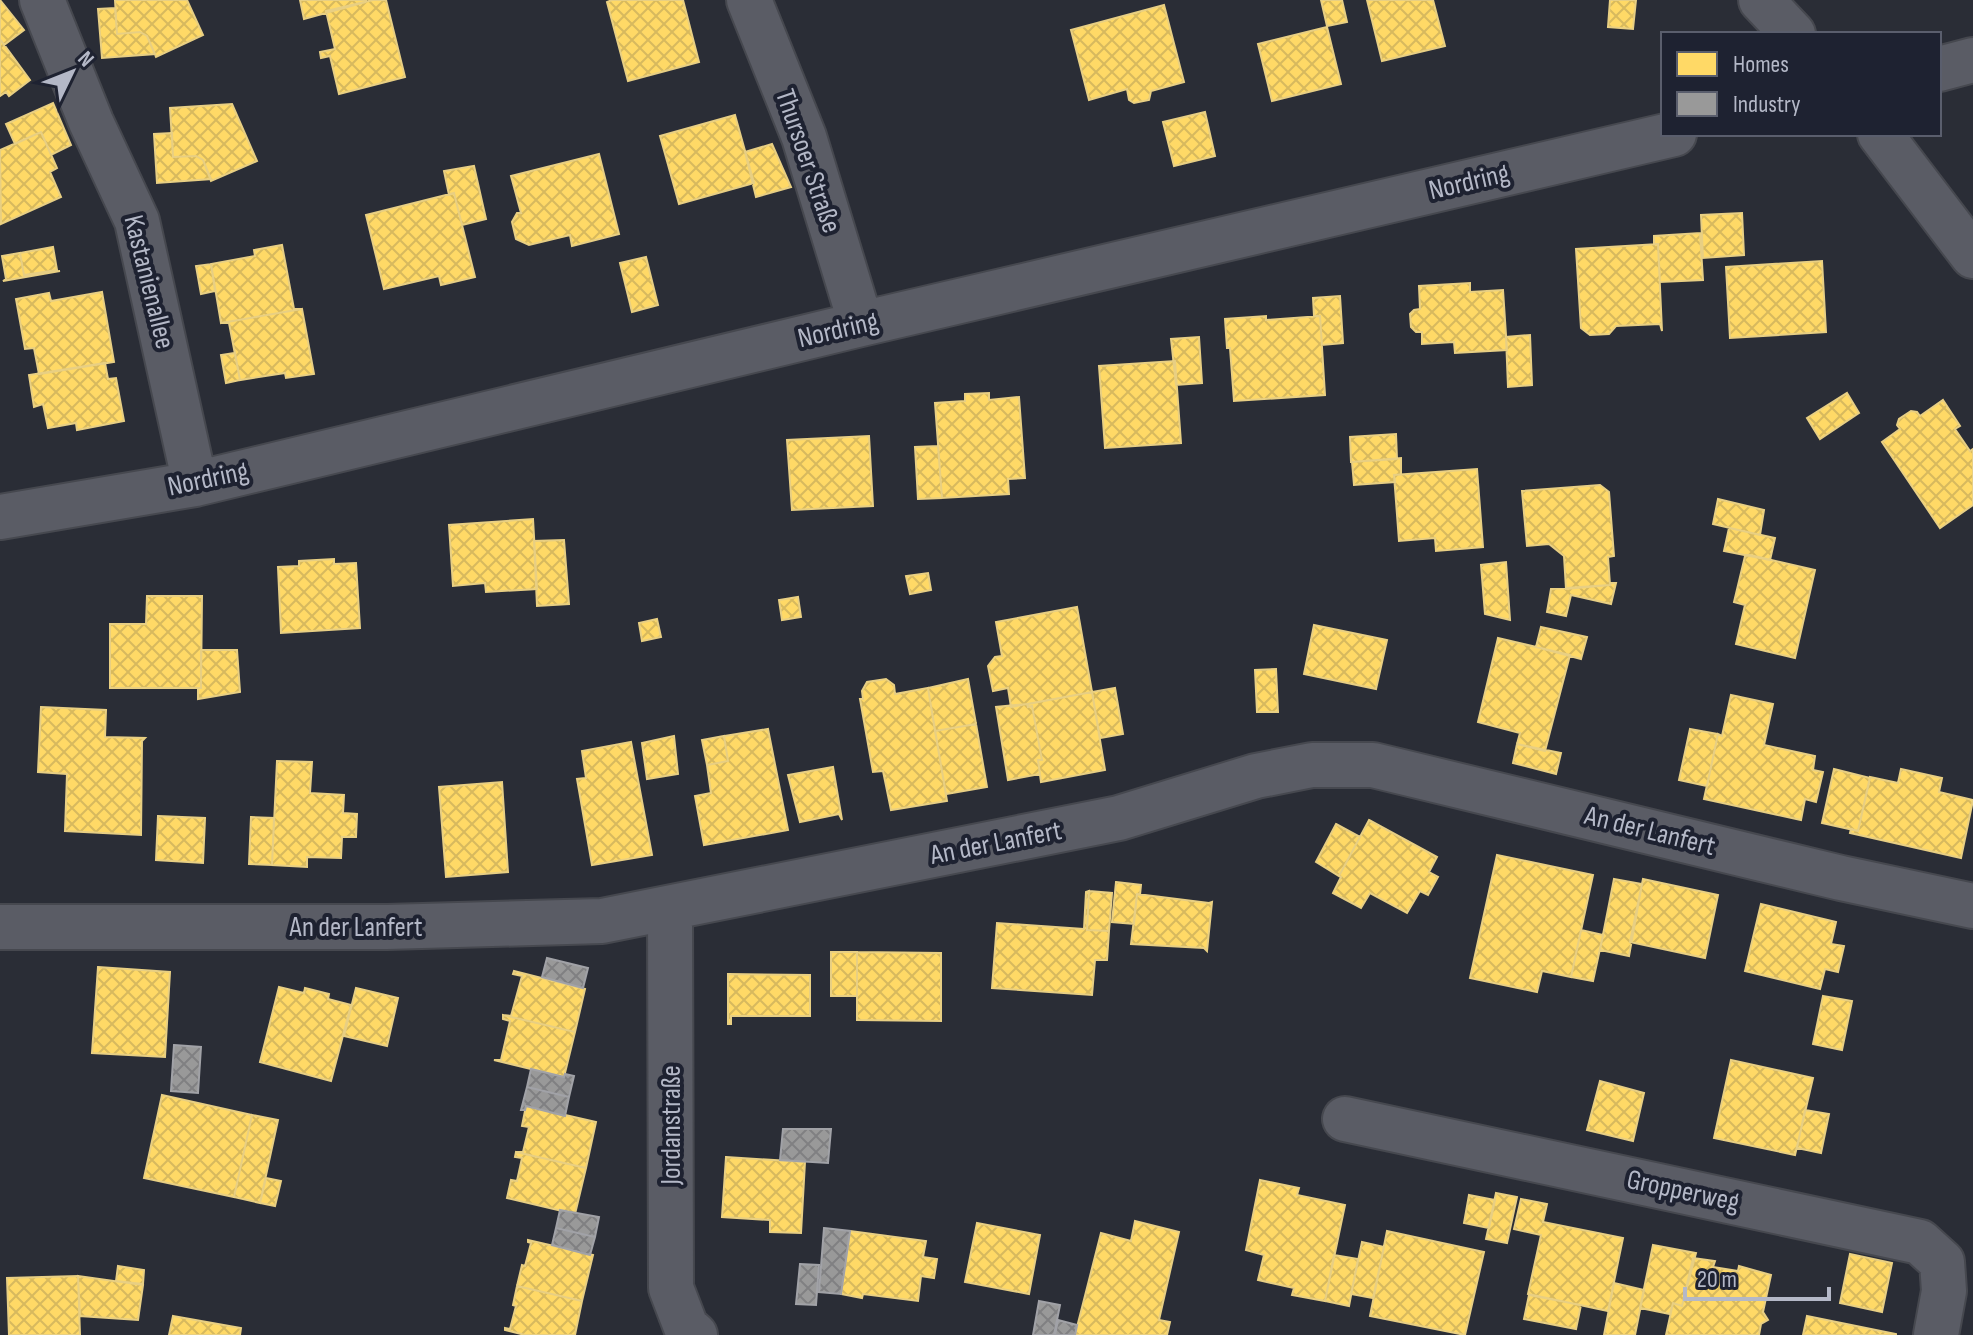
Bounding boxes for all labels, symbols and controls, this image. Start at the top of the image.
north arrow [32,32,112,112]
legend [1661,32,1941,136]
text: N [72,46,99,73]
text: Homes [1733,50,1789,79]
street label: Thursoer Straße [768,85,848,237]
text: Industry [1733,90,1800,119]
street label: Nordring [1426,157,1512,207]
street label: Kastanienallee [116,212,182,352]
street label: Nordring [795,305,881,355]
street label: Nordring [165,454,251,504]
street label: An der Lanfert [1580,799,1719,863]
street label: An der Lanfert [927,814,1064,872]
street label: An der Lanfert [288,911,423,944]
street label: Jordanstraße [655,1065,688,1186]
street label: Gropperweg [1624,1163,1742,1219]
scale bar [1685,1251,1829,1301]
text: 20 m [1697,1265,1737,1294]

